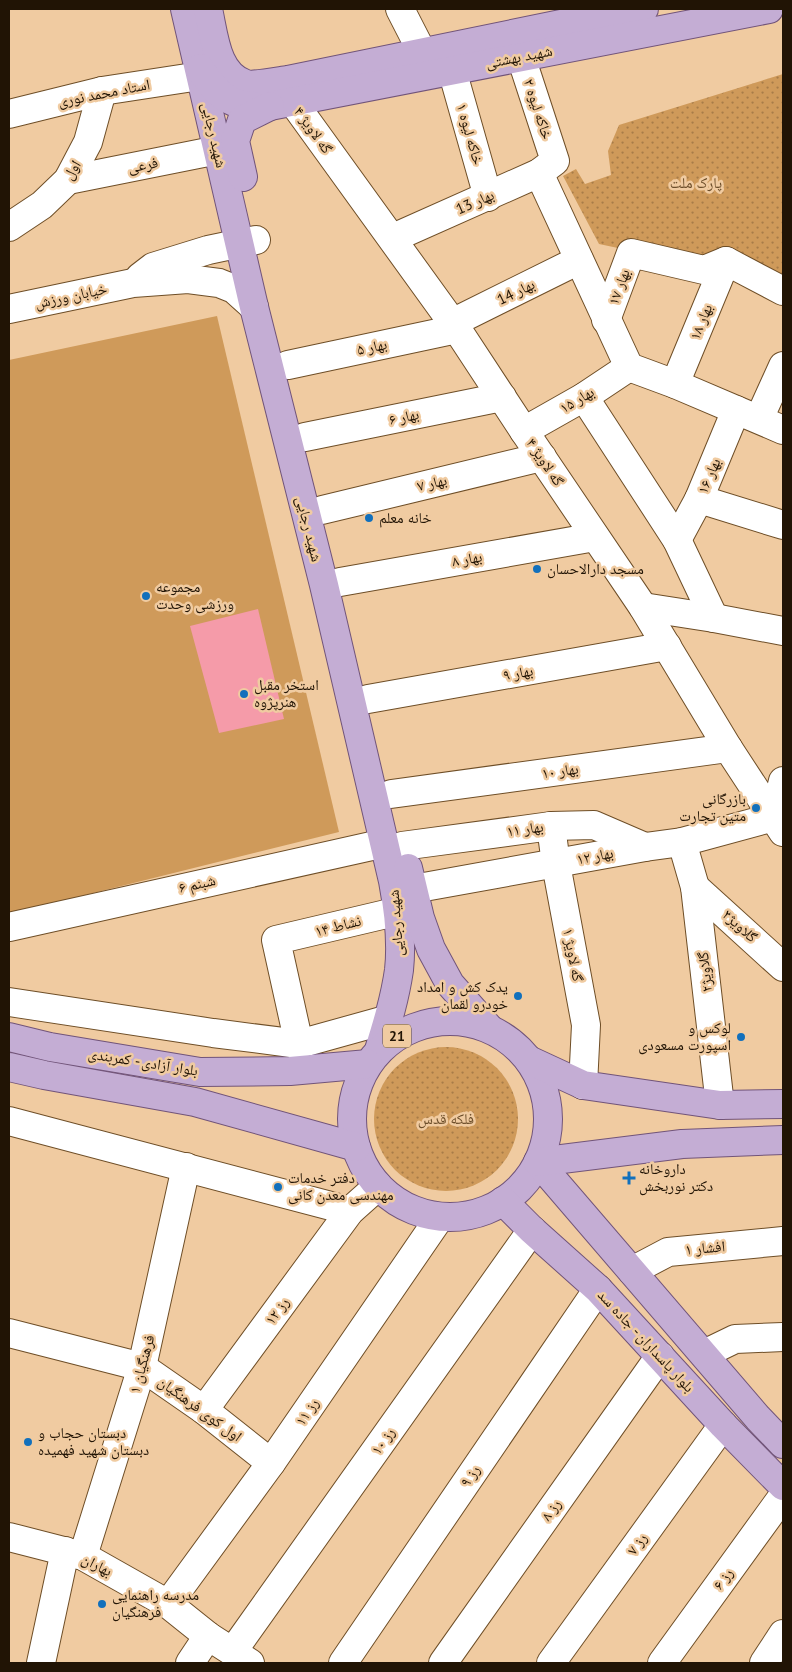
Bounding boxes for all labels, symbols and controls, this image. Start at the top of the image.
street label: شهید بهشتی [484,41,554,73]
street label: استاد محمد نوری [56,74,152,112]
street label: خاکه لیوه ۲ [520,76,557,142]
street label: شهید رجایی [197,100,231,170]
street label: خاکه لیوه ۱ [453,101,488,167]
street label: گه لاویژ ۴ [290,102,337,157]
street label: فرعی [126,152,160,178]
street label: اول [58,156,86,184]
park label: پارک ملت [670,173,722,192]
street label: بهار 13 [453,185,497,218]
street label: بهار ۱۷ [603,266,634,307]
street label: بهار 14 [494,274,538,309]
street label: خیابان ورزش [33,279,109,313]
street label: بهار ۱۸ [685,301,716,342]
street label: بهار ۵ [355,334,389,359]
street label: بهار ۱۵ [556,382,597,417]
street label: بهار ۶ [387,404,421,429]
street label: گه لاویژ ۴ [523,434,569,490]
street label: بهار ۱۶ [693,455,724,497]
street label: بهار ۷ [415,470,449,495]
street label: شهید رجایی [291,494,327,564]
place label: خانه معلم [379,508,432,528]
marker: خانه معلم [363,512,375,524]
street label: بهار ۸ [450,547,483,570]
place label: مسجد دارالاحسان [547,559,644,579]
marker: مسجد دارالاحسان [531,563,543,575]
place label: مجموعه ورزشی وحدت [156,577,234,614]
marker: مجموعه ورزشی وحدت [140,590,152,602]
street label: بهار ۹ [501,661,534,684]
place label: استخر مقبل هنرپژوه [254,675,319,711]
marker: استخر مقبل هنرپژوه [238,688,250,700]
street label: بهار ۱۰ [540,759,580,782]
place label: بازرگانی متین تجارت [679,789,746,826]
marker: بازرگانی متین تجارت [750,802,762,814]
street label: بهار ۱۱ [505,817,545,840]
street label: بهار ۱۲ [575,843,615,868]
street label: شبنم ۶ [177,870,218,898]
street label: شهید رجایی [384,889,408,957]
street label: گلاویژ۳ [719,905,762,946]
street label: نشاط ۱۴ [313,911,363,940]
street label: گه لاویژ ۱ [559,927,588,983]
street label: گلاویژ۲ [693,951,716,993]
place label: یدک کش و امداد خودرو لقمان [417,977,508,1014]
marker: یدک کش و امداد خودرو لقمان [512,990,524,1002]
place label: لوکس و اسپورت مسعودی [638,1018,731,1055]
road number: 21 [383,1024,411,1048]
marker: لوکس و اسپورت مسعودی [735,1031,747,1043]
street label: بلوار آزادی - کمربندی [87,1043,199,1081]
park label: فلکه قدس [418,1109,474,1129]
place label: داروخانه دکتر نوربخش [639,1159,713,1196]
place label: دفتر خدمات مهندسی معدن کانی [288,1168,394,1205]
marker: داروخانه دکتر نوربخش [623,1172,635,1184]
marker: دفتر خدمات مهندسی معدن کانی [272,1181,284,1193]
street label: افشار ۱ [684,1236,726,1259]
street label: بلوار پاسداران - جاده سد [593,1285,699,1397]
street label: رز ۱۲ [260,1293,293,1328]
street label: فرهنگیان ۱ [125,1332,159,1396]
street label: اول کوی فرهنگیان [154,1372,246,1446]
street label: رز ۱۱ [291,1394,323,1429]
place label: دبستان حجاب و دبستان شهید فهمیده [38,1423,149,1460]
street label: رز ۱۰ [366,1423,399,1458]
marker: دبستان حجاب و دبستان شهید فهمیده [22,1436,34,1448]
street label: رز ۹ [455,1461,484,1490]
street label: رز ۸ [536,1495,565,1524]
street label: رز ۷ [622,1529,651,1558]
street label: بهاران [78,1549,116,1581]
street label: رز ۶ [708,1564,737,1593]
place label: مدرسه راهنمایی فرهنگیان [112,1585,199,1622]
marker: مدرسه راهنمایی فرهنگیان [96,1598,108,1610]

